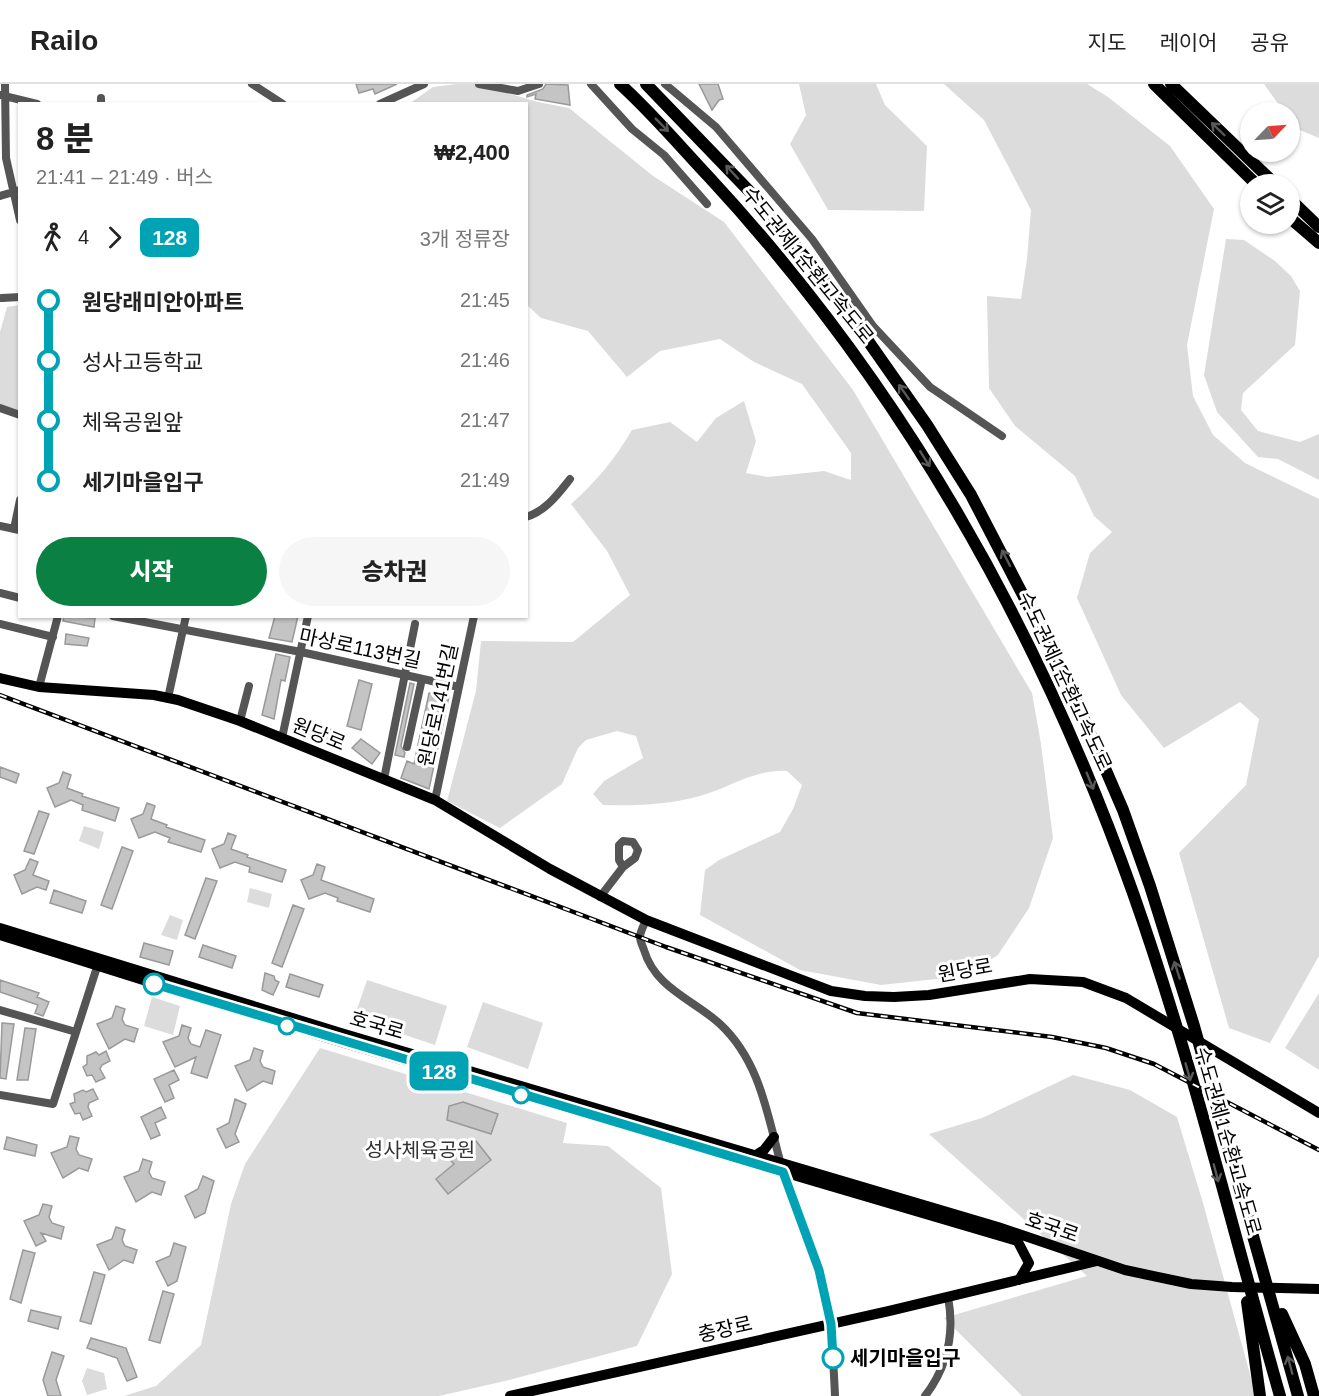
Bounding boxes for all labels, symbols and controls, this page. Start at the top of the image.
text: Railo [30,25,98,56]
text: 지도 [1088,31,1126,54]
text: 레이어 [1159,31,1217,54]
text: 공유 [1250,31,1289,54]
north arrow [1240,102,1300,162]
map controls [1240,102,1300,234]
one-way arrow [655,117,669,132]
text: 8 분 [36,120,94,157]
one-way arrow [1210,122,1225,137]
text: ₩2,400 [434,140,510,165]
one-way arrow [725,165,739,180]
text: 21:41 – 21:49 · 버스 [36,166,213,188]
button: layers [1240,174,1300,234]
street label: 수도권제1순환고속도로 [738,182,878,348]
icon: walk [36,221,69,254]
icon: forward [98,221,131,254]
text: 4 [78,226,89,248]
text: 128 [152,226,187,249]
text: 3개 정류장 [420,228,510,250]
text: 21:45 [460,289,510,311]
text: 원당래미안아파트 [82,290,244,315]
text: 21:46 [460,349,510,371]
text: 성사고등학교 [82,350,203,375]
one-way arrow [898,384,910,400]
text: 21:47 [460,409,510,431]
text: 체육공원앞 [82,410,183,435]
one-way arrow [919,450,931,467]
text: 21:49 [460,469,510,491]
text: 세기마을입구 [82,470,203,495]
button: 시작 [36,537,267,606]
button: 승차권 [279,537,510,606]
one-way arrow [999,549,1011,567]
street label: 수도권제1순환고속도로 [1014,588,1116,774]
street label: 마상로113번길 [297,624,423,672]
street label: 원당로141번길 [414,641,462,769]
street label: 원당로 [289,713,349,755]
one-way arrow [1085,772,1096,790]
street label: 원당로 [936,954,994,986]
one-way arrow [1171,961,1182,980]
unlabelled marker [143,973,165,995]
street label: 호국로 [347,1007,407,1043]
unlabelled marker [278,1017,296,1035]
street label: 수도권제1순환고속도로 [1191,1044,1265,1238]
line badge: 128 [404,1052,474,1090]
text: 128 [421,1060,457,1083]
one-way arrow [1183,1062,1194,1081]
unlabelled marker [512,1086,530,1104]
park label: 성사체육공원 [365,1139,475,1161]
one-way arrow [1211,1163,1223,1182]
street label: 호국로 [1022,1208,1082,1246]
street label: 충장로 [696,1312,754,1346]
marker: 세기마을입구 [822,1347,844,1369]
place label: 세기마을입구 [850,1347,960,1369]
one-way arrow [1283,1356,1295,1375]

